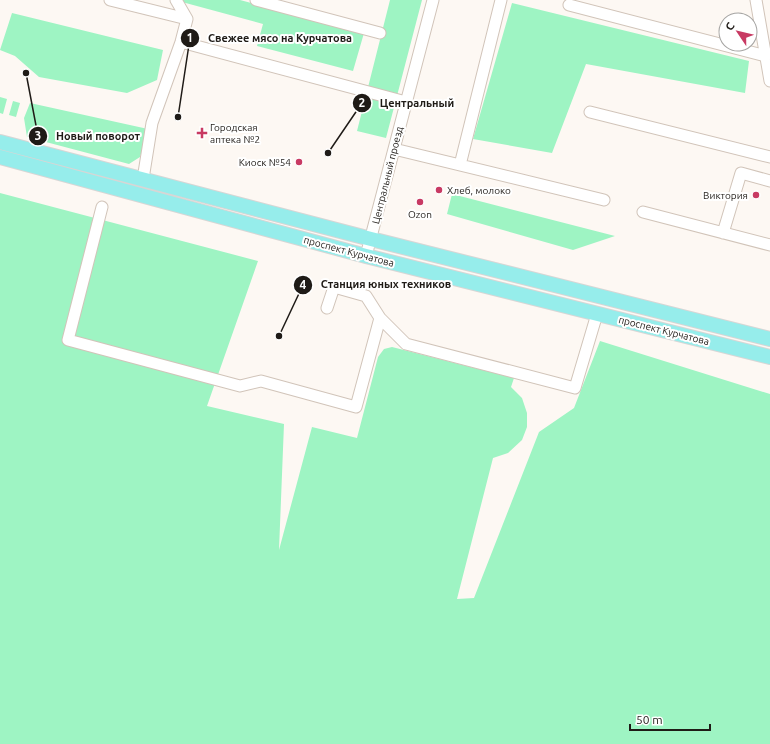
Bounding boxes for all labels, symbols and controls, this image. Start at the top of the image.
north arrow [718,12,758,52]
text: С [723,20,737,33]
callout: Свежее мясо на Курчатова [180,26,360,49]
text: 1 [187,31,193,44]
text: Свежее мясо на Курчатова [208,32,352,44]
callout: Центральный [352,92,462,115]
text: 2 [359,96,366,109]
text: Центральный [380,97,454,109]
place label: Городская аптека №2 [210,122,260,145]
callout: Новый поворот [28,125,148,148]
street label: Центральный проезд [370,125,405,225]
marker: Городская аптека №2 [197,128,207,138]
text: 3 [35,129,41,142]
text: Новый поворот [56,130,141,142]
place label: Киоск №54 [239,157,291,168]
marker: Киоск №54 [294,157,304,167]
marker: Хлеб, молоко [434,185,444,195]
place label: Хлеб, молоко [447,185,511,196]
place label: Виктория [703,190,748,201]
marker: Виктория [751,190,761,200]
marker: Ozon [415,197,425,207]
place label: Ozon [408,209,432,220]
street label: проспект Курчатова [303,234,395,269]
callout: Станция юных техников [293,273,459,296]
text: 4 [300,278,307,291]
text: Станция юных техников [321,278,451,290]
street label: проспект Курчатова [617,314,710,347]
scale bar [630,706,710,732]
text: 50 m [636,713,663,726]

